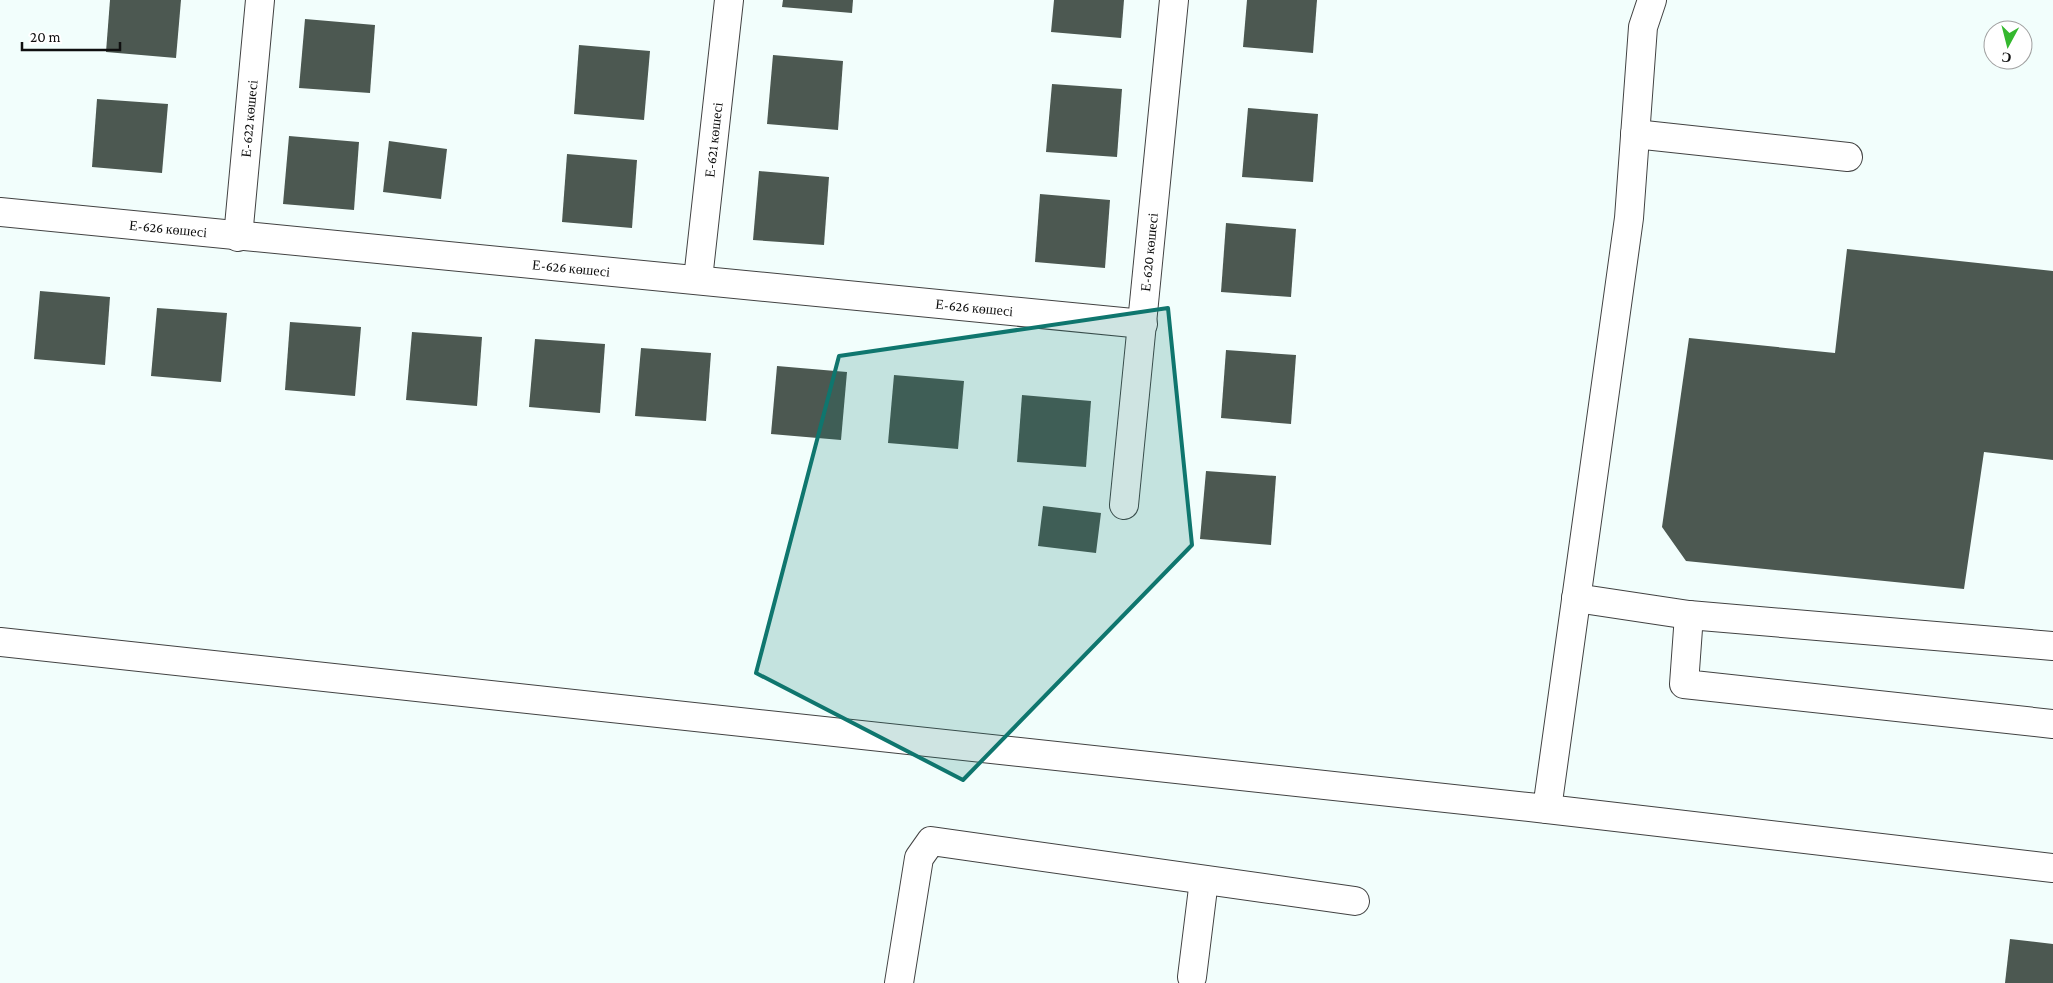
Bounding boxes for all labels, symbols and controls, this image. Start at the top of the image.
scale bar [22,20,120,52]
north arrow [1983,20,2033,70]
text: 20 m [30,29,61,45]
text: С [2000,49,2012,66]
street label: Е-622 көшесі [237,79,261,158]
street label: Е-621 көшесі [701,101,726,178]
street label: Е-620 көшесі [1137,212,1161,292]
street label: Е-626 көшесі [129,217,208,240]
street label: Е-626 көшесі [532,256,611,280]
street label: Е-626 көшесі [935,296,1014,319]

